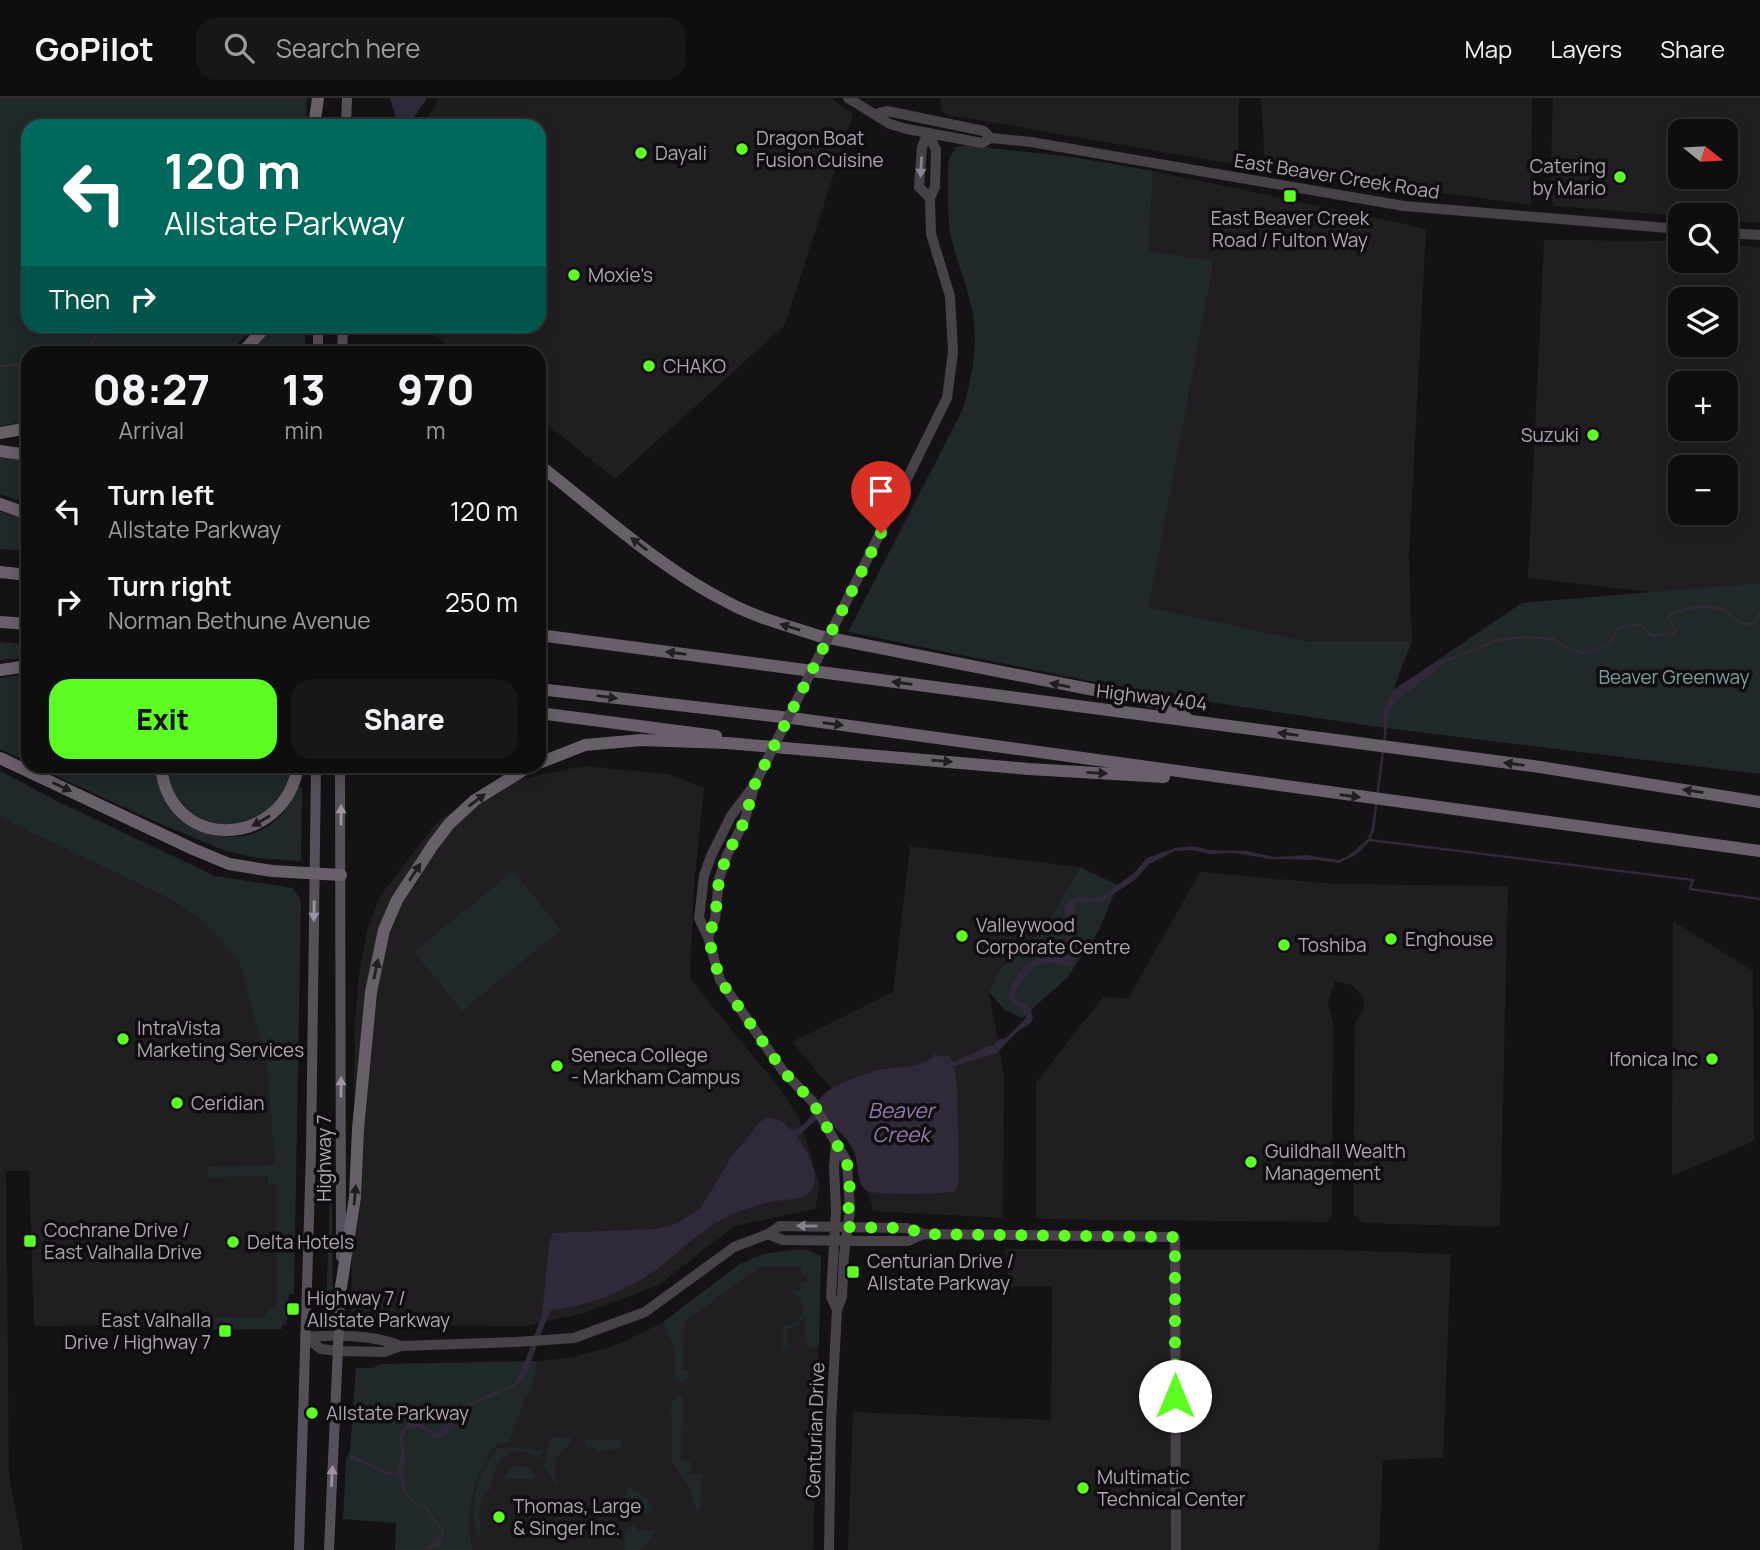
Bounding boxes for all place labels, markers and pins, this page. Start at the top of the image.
place label: Dragon Boat Fusion Cuisine [756,125,884,173]
place label: Dayali [655,140,707,166]
marker: Dragon Boat Fusion Cuisine [734,141,750,157]
marker: Dayali [633,145,649,161]
place label: Catering by Mario [1530,153,1606,201]
marker: Catering by Mario [1612,169,1628,185]
marker: East Beaver Creek Road / Fulton Way [1282,188,1298,204]
place label: East Beaver Creek Road / Fulton Way [1211,205,1370,253]
place label: Moxie's [588,262,653,288]
marker: Moxie's [566,267,582,283]
place label: CHAKO [663,353,726,379]
marker: CHAKO [641,358,657,374]
place label: Suzuki [1521,422,1579,448]
marker: Suzuki [1585,427,1601,443]
pin [851,461,911,533]
place label: Valleywood Corporate Centre [976,912,1130,960]
place label: Enghouse [1405,926,1493,952]
marker: Valleywood Corporate Centre [954,928,970,944]
marker: Enghouse [1383,931,1399,947]
place label: Toshiba [1298,932,1366,958]
marker: Toshiba [1276,937,1292,953]
place label: IntraVista Marketing Services [137,1015,304,1063]
marker: IntraVista Marketing Services [115,1031,131,1047]
place label: Seneca College - Markham Campus [571,1042,740,1090]
place label: Ifonica Inc [1609,1046,1698,1072]
marker: Ifonica Inc [1704,1051,1720,1067]
marker: Seneca College - Markham Campus [549,1058,565,1074]
place label: Ceridian [191,1090,265,1116]
marker: Ceridian [169,1095,185,1111]
place label: Guildhall Wealth Management [1265,1138,1406,1186]
marker: Guildhall Wealth Management [1243,1154,1259,1170]
place label: Cochrane Drive / East Valhalla Drive [44,1217,202,1265]
place label: Delta Hotels [247,1229,354,1255]
marker: Cochrane Drive / East Valhalla Drive [22,1233,38,1249]
marker: Delta Hotels [225,1234,241,1250]
place label: Centurian Drive / Allstate Parkway [867,1248,1014,1296]
marker: Centurian Drive / Allstate Parkway [845,1264,861,1280]
place label: Highway 7 / Allstate Parkway [307,1285,450,1333]
marker: Highway 7 / Allstate Parkway [285,1301,301,1317]
place label: East Valhalla Drive / Highway 7 [64,1307,211,1355]
marker: East Valhalla Drive / Highway 7 [217,1323,233,1339]
place label: Allstate Parkway [326,1400,469,1426]
marker: Allstate Parkway [304,1405,320,1421]
place label: Multimatic Technical Center [1097,1464,1246,1512]
marker: Multimatic Technical Center [1075,1480,1091,1496]
place label: Thomas, Large & Singer Inc. [513,1493,641,1541]
marker: Thomas, Large & Singer Inc. [491,1509,507,1525]

